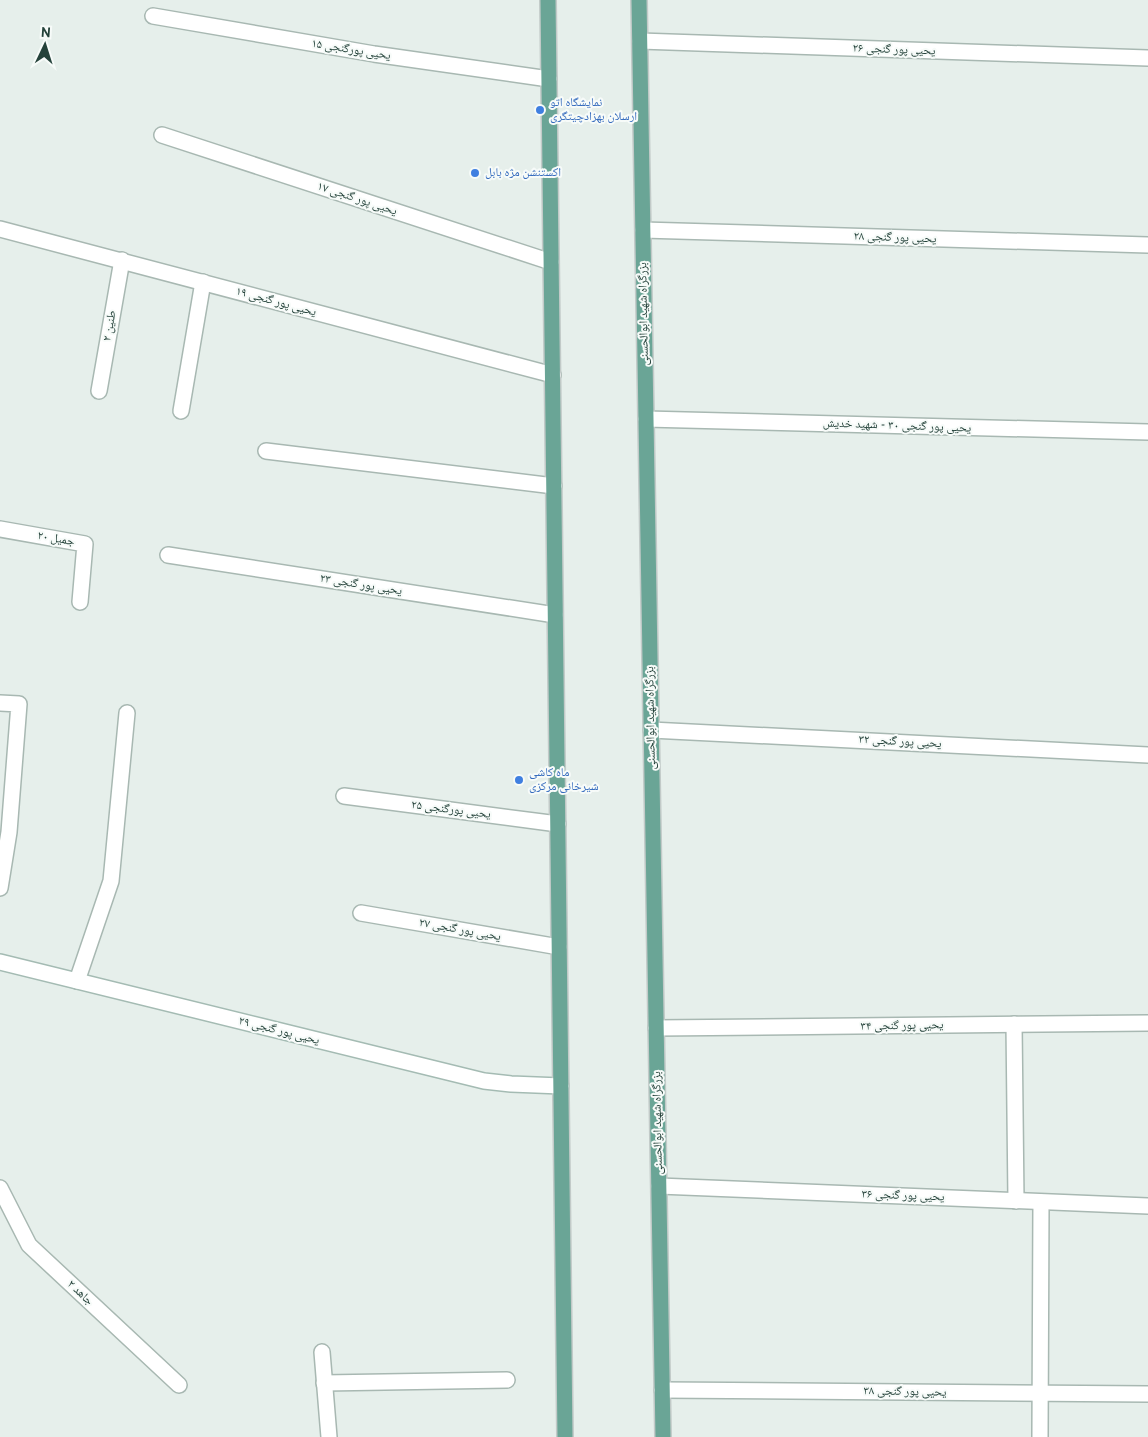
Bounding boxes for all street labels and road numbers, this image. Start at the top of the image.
street label: یحیی پورگنجی ۱۵ [310,36,392,64]
street label: یحیی پور گنجی ۲۶ [852,41,936,59]
street label: یحیی پور گنجی ۱۷ [315,179,399,220]
street label: یحیی پور گنجی ۲۸ [853,229,937,247]
street label: بزرگراه شهید ابوالحسنی [635,262,653,366]
street label: یحیی پور گنجی ۱۹ [234,284,318,321]
street label: طنین ۲ [99,309,121,343]
street label: یحیی پور گنجی ۳۰ - شهید خدیش [823,415,972,437]
street label: جمیل ۲۰ [36,528,76,550]
street label: یحیی پور گنجی ۲۳ [319,571,403,599]
street label: بزرگراه شهید ابوالحسنی [642,666,660,770]
street label: یحیی پور گنجی ۳۲ [858,732,942,752]
street label: یحیی پورگنجی ۲۵ [410,797,492,823]
street label: یحیی پور گنجی ۲۷ [418,915,503,945]
street label: یحیی پور گنجی ۲۹ [237,1013,321,1049]
street label: یحیی پور گنجی ۳۴ [860,1017,944,1035]
street label: بزرگراه شهید ابوالحسنی [649,1071,667,1175]
street label: یحیی پور گنجی ۳۶ [861,1187,945,1205]
street label: جاهد ۲ [63,1277,97,1310]
street label: یحیی پور گنجی ۳۸ [863,1383,947,1401]

